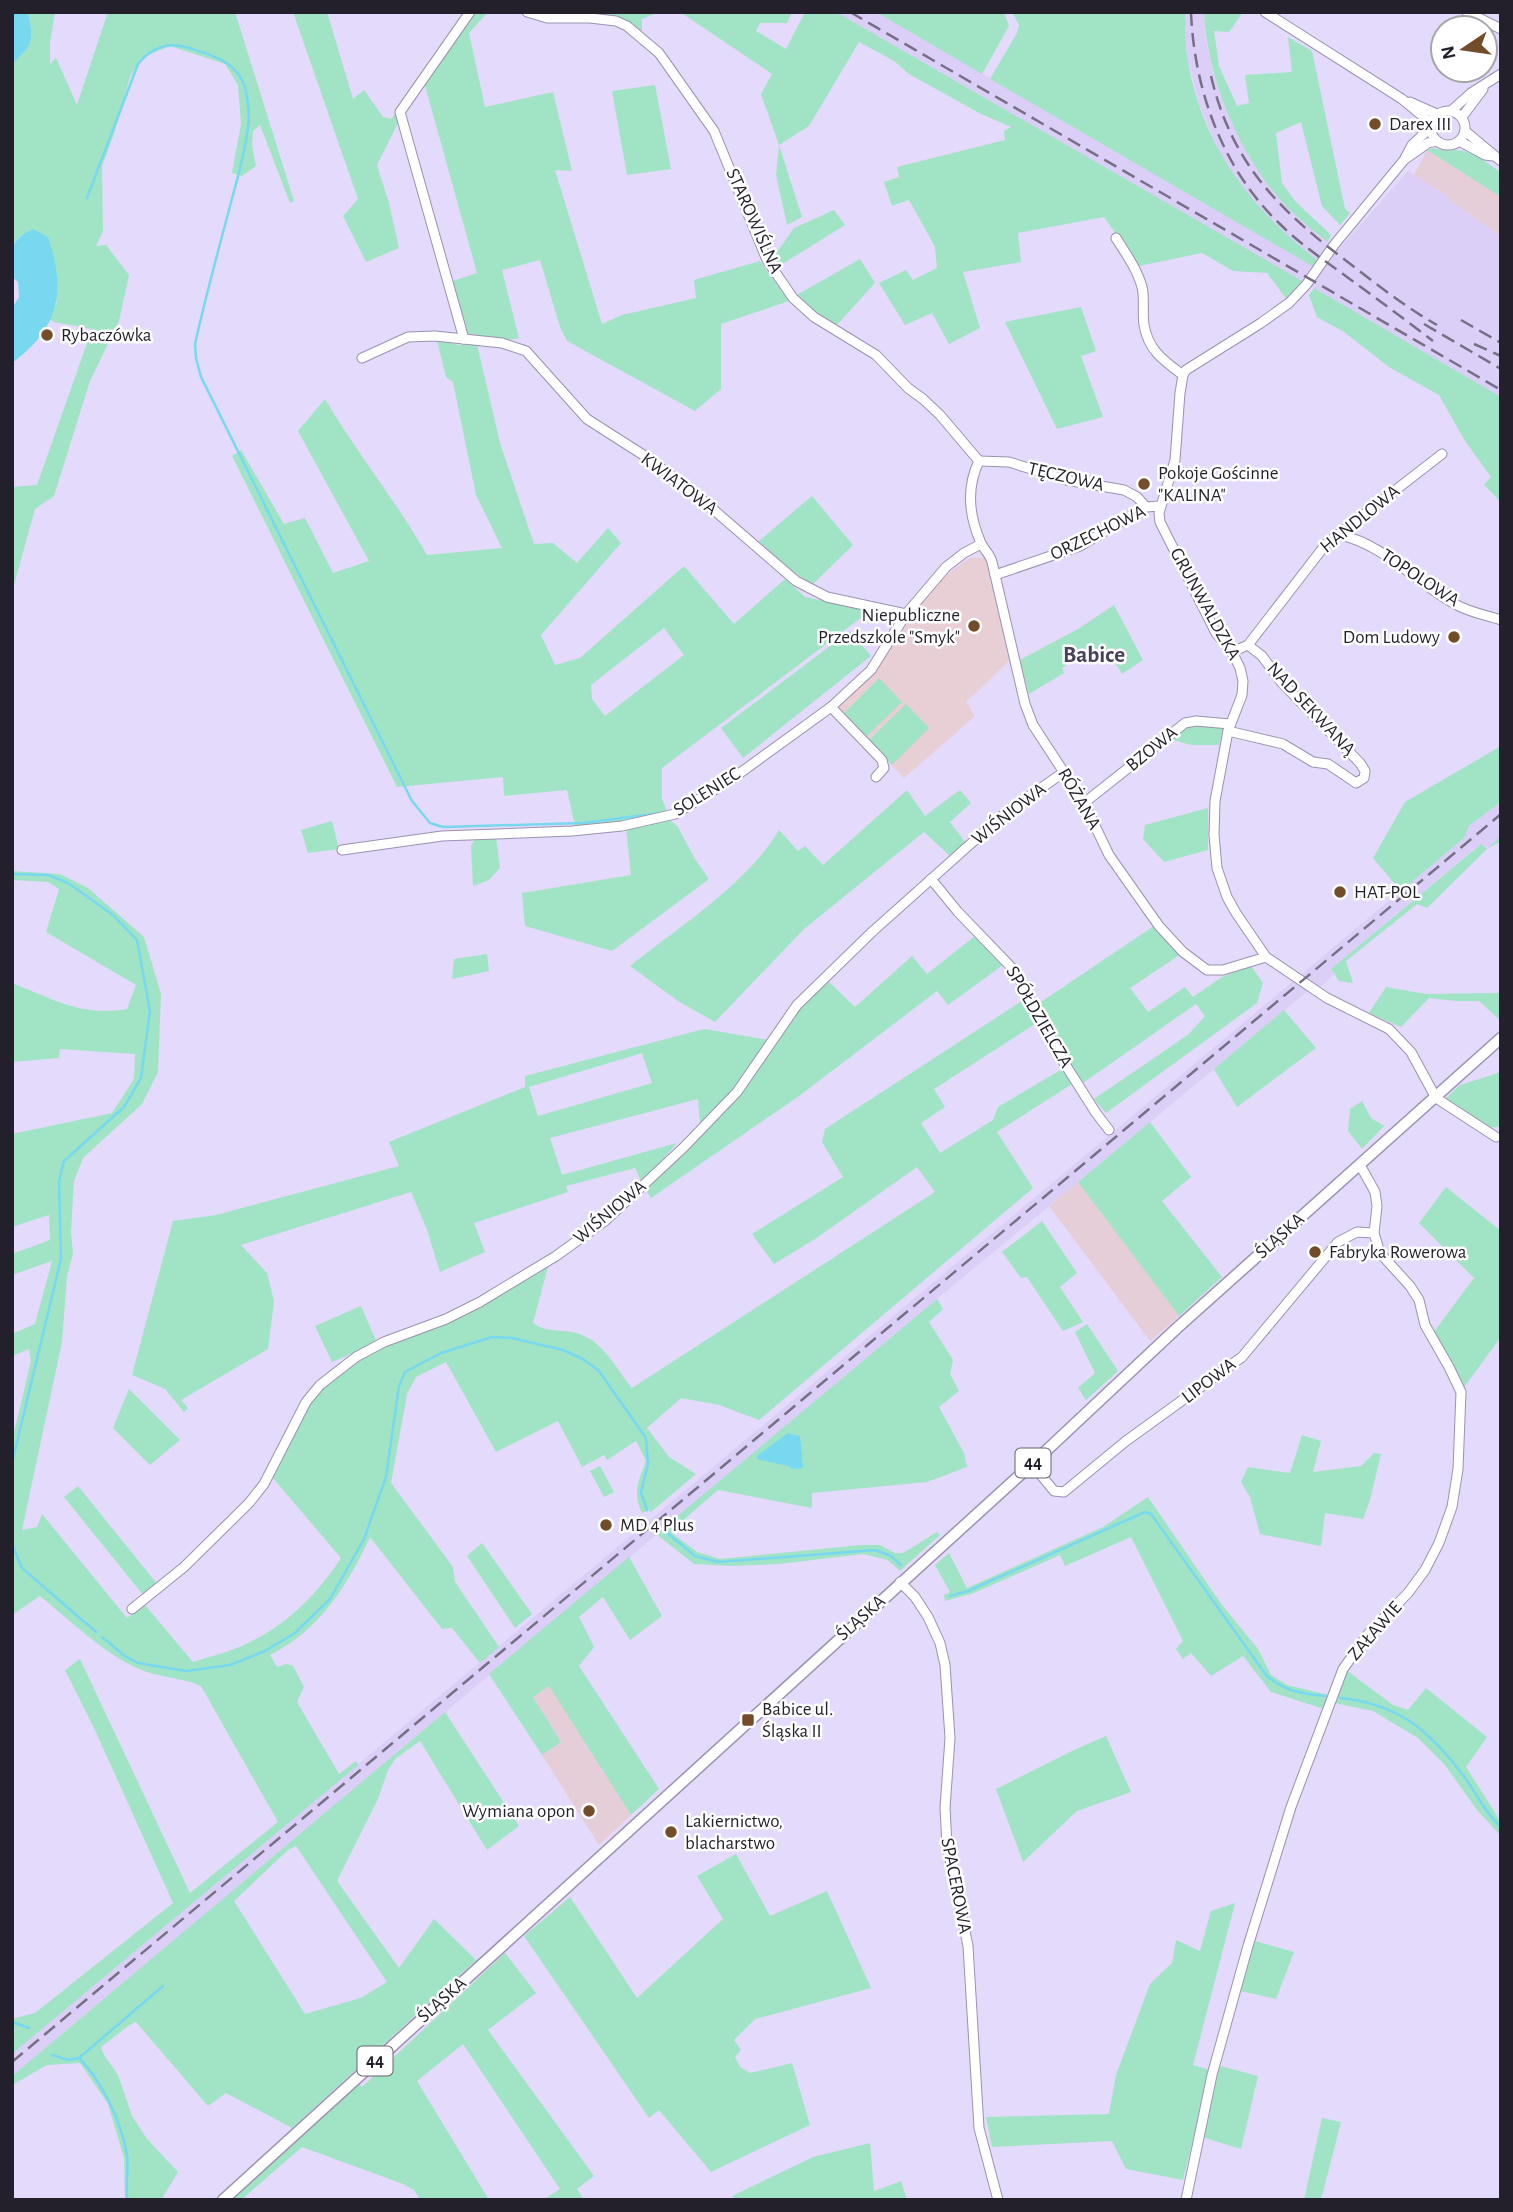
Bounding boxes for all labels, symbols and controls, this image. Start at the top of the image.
north arrow [1429,14,1499,84]
text: N [1438,44,1460,61]
place label: Darex III [1389,115,1451,134]
marker: Darex III [1367,116,1383,132]
street label: STAROWIŚLNA [722,165,787,276]
place label: Rybaczówka [61,326,152,345]
marker: Rybaczówka [39,327,55,343]
street label: KWIATOWA [637,449,721,519]
street label: TĘCZOWA [1026,459,1106,495]
place label: Pokoje Gościnne "KALINA" [1158,464,1279,505]
marker: Pokoje Gościnne "KALINA" [1136,476,1152,492]
street label: HANDLOWA [1317,481,1403,557]
street label: ORZECHOWA [1047,502,1149,564]
street label: GRUNWALDZKA [1166,545,1244,663]
street label: TOPOLOWA [1377,546,1463,610]
place label: Niepubliczne Przedszkole "Smyk" [818,606,960,647]
marker: Niepubliczne Przedszkole "Smyk" [966,618,982,634]
place label: Dom Ludowy [1343,628,1440,647]
marker: Dom Ludowy [1446,629,1462,645]
district label: Babice [1063,644,1125,667]
street label: NAD SEKWANĄ [1263,659,1359,759]
street label: BZOWA [1123,723,1181,775]
street label: SOLENIEC [670,764,744,820]
street label: RÓŻANA [1054,764,1106,833]
street label: WIŚNIOWA [967,778,1050,849]
place label: HAT-POL [1354,883,1420,902]
marker: HAT-POL [1332,884,1348,900]
street label: SPÓŁDZIELCZA [1002,962,1077,1071]
street label: WIŚNIOWA [569,1175,650,1248]
street label: ŚLĄSKA [1251,1208,1308,1263]
place label: Fabryka Rowerowa [1329,1243,1467,1262]
marker: Fabryka Rowerowa [1307,1244,1323,1260]
street label: LIPOWA [1178,1355,1240,1407]
road number: 44 [1016,1448,1050,1478]
place label: MD 4 Plus [620,1516,694,1535]
marker: MD 4 Plus [598,1517,614,1533]
street label: ŚLĄSKA [832,1590,889,1645]
street label: ZAŁAWIE [1345,1598,1405,1664]
place label: Babice ul. Śląska II [762,1700,833,1741]
marker: Babice ul. Śląska II [740,1712,756,1728]
place label: Wymiana opon [462,1802,575,1821]
marker: Wymiana opon [581,1803,597,1819]
place label: Lakiernictwo, blacharstwo [685,1812,783,1853]
marker: Lakiernictwo, blacharstwo [663,1824,679,1840]
street label: SPACEROWA [937,1836,975,1936]
street label: ŚLĄSKA [413,1972,470,2027]
road number: 44 [358,2047,392,2076]

